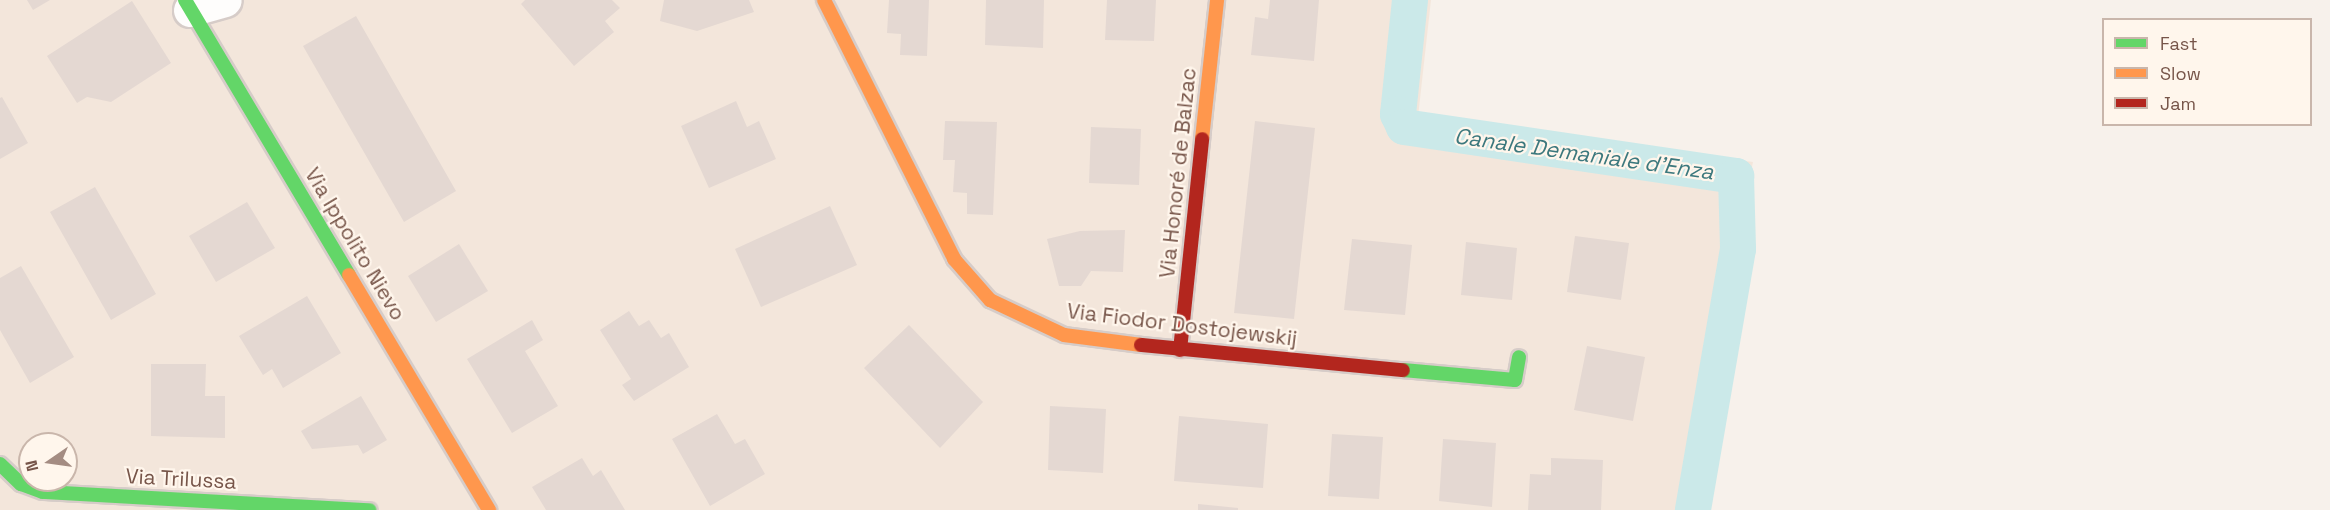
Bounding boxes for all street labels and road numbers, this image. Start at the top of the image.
street label: Via Honoré de Balzac [1154,67,1202,279]
street label: Via Ippolito Nievo [299,163,411,325]
street label: Via Fiodor Dostojewskij [1065,298,1299,352]
street label: Via Trilussa [125,463,237,495]

